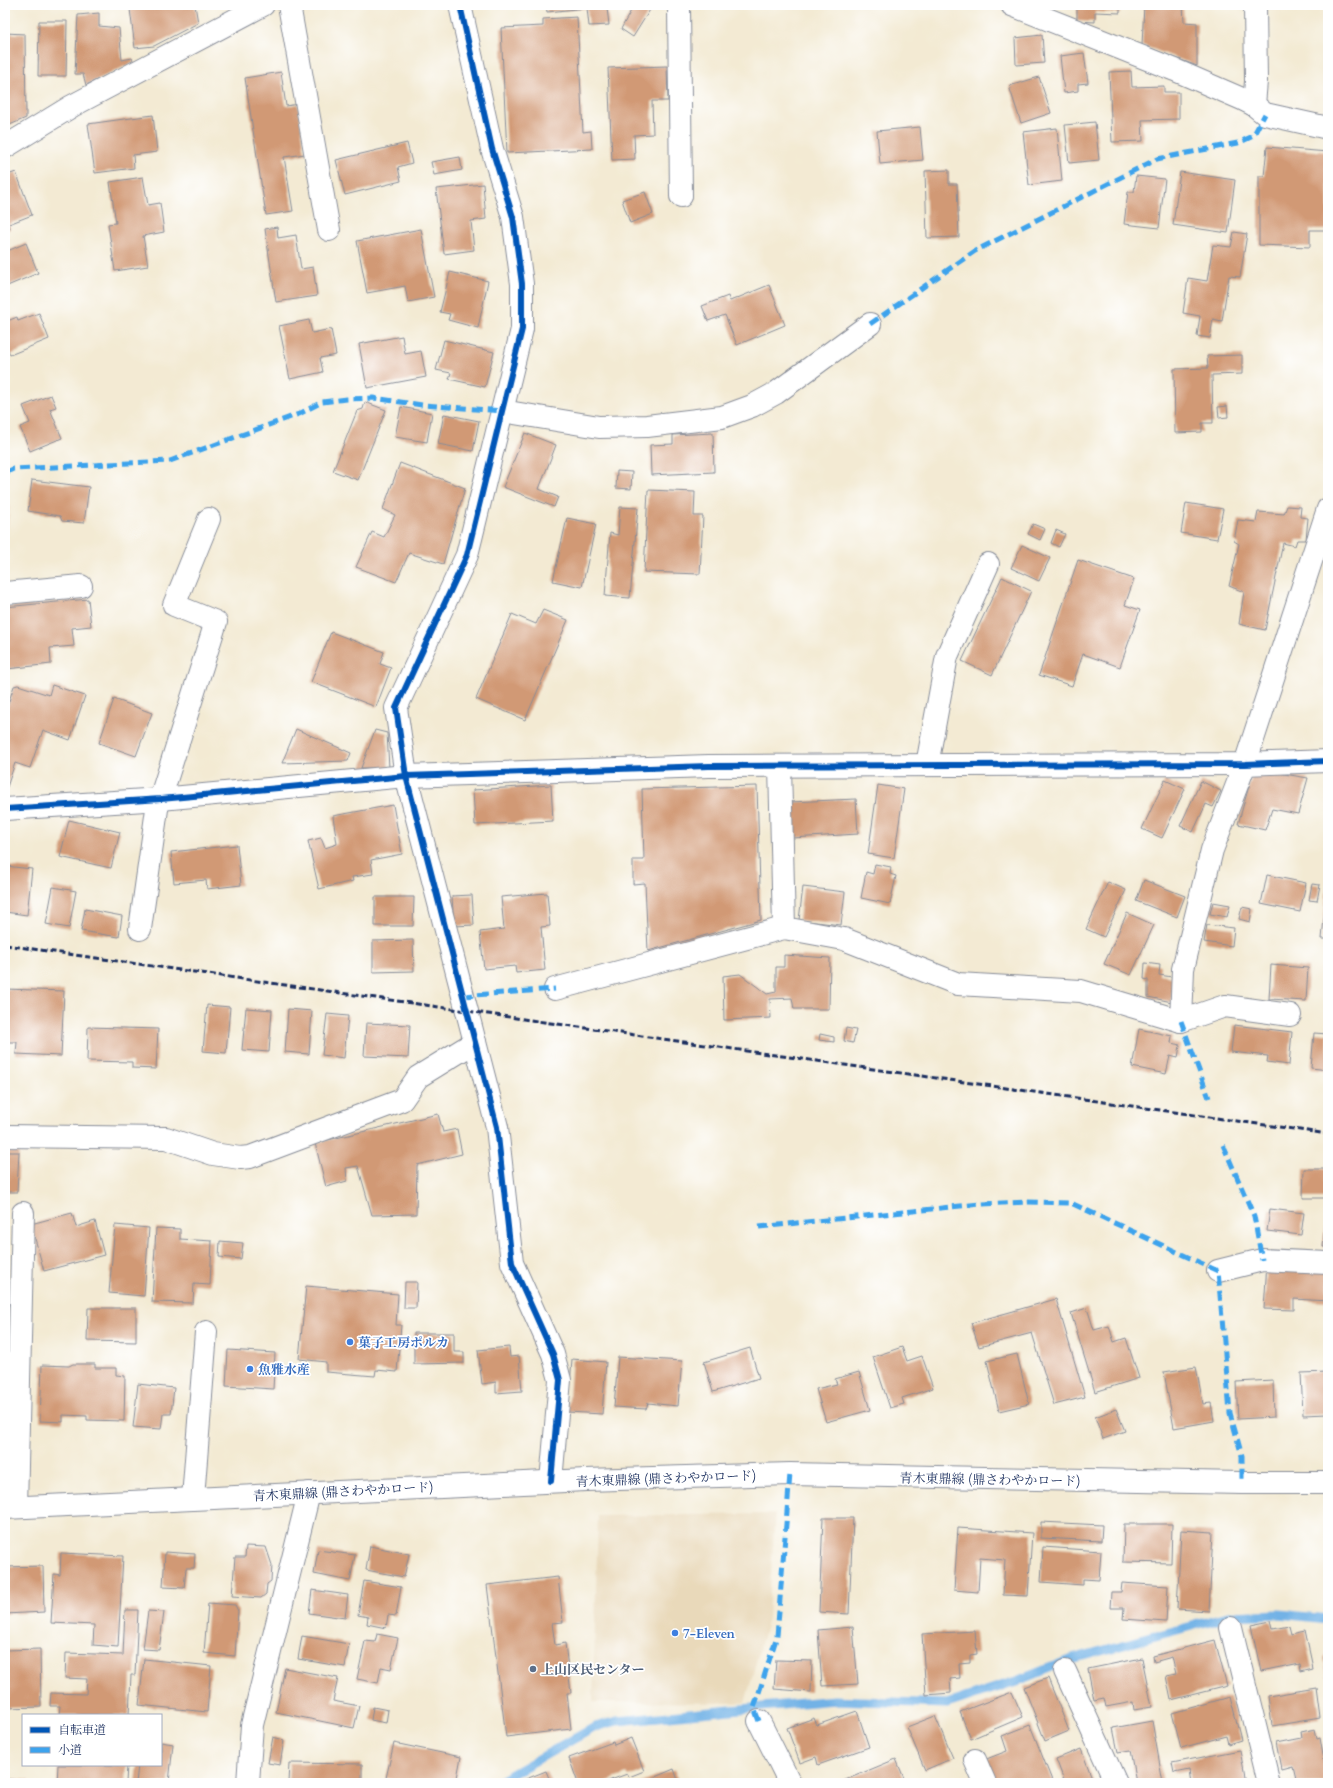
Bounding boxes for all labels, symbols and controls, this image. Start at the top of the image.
place label: 菓子工房ポルカ [358,1334,449,1352]
marker: 菓子工房ポルカ [345,1337,355,1347]
place label: 魚雅水産 [258,1361,310,1379]
marker: 魚雅水産 [245,1364,255,1374]
street label: 青木東鼎線 (鼎さわやかロード) [575,1467,757,1491]
street label: 青木東鼎線 (鼎さわやかロード) [899,1469,1081,1491]
street label: 青木東鼎線 (鼎さわやかロード) [252,1478,434,1506]
place label: 7-Eleven [683,1625,735,1643]
marker: 7-Eleven [670,1628,680,1638]
place label: 上山区民センター [541,1661,644,1679]
marker: 上山区民センター [528,1664,538,1674]
legend [22,1714,162,1766]
text: 自転車道 [58,1722,106,1738]
text: 小道 [58,1742,82,1758]

